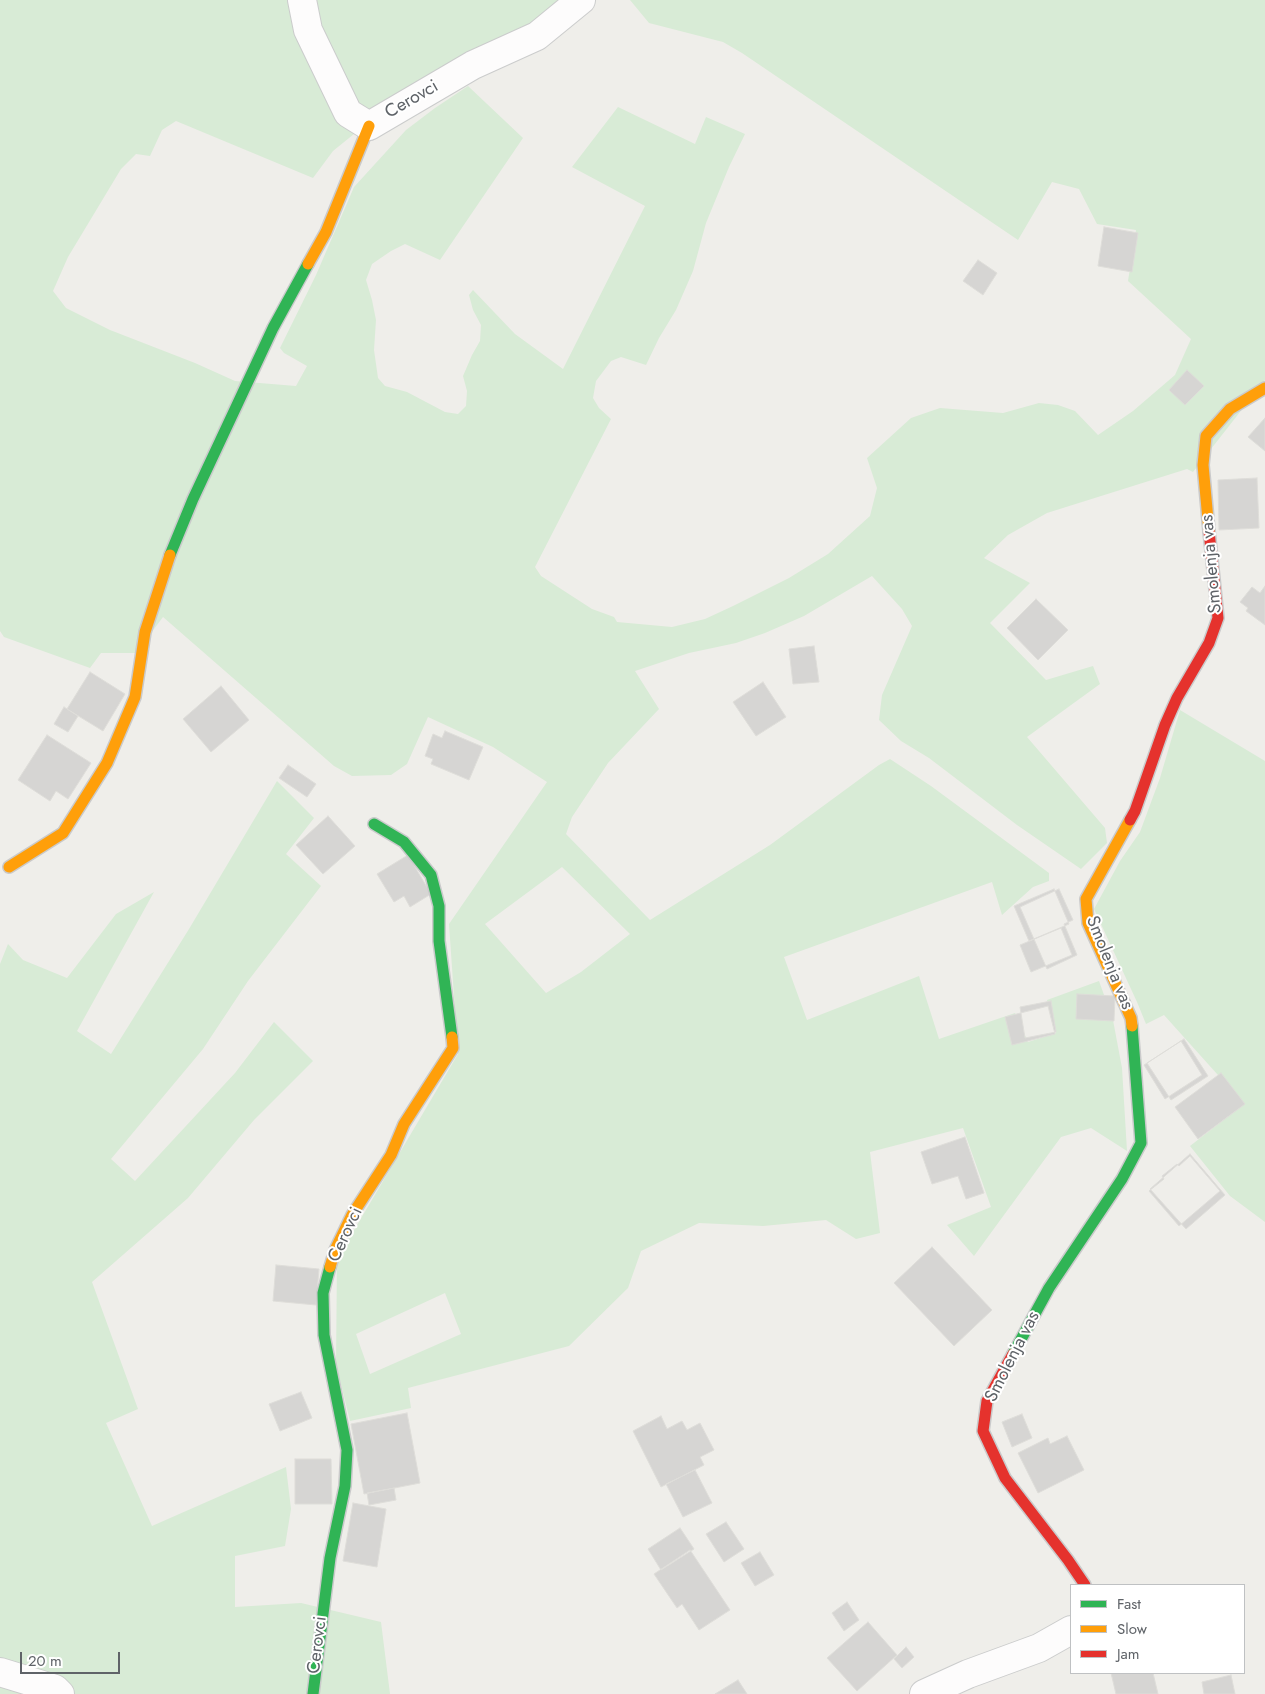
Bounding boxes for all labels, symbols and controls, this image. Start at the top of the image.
street label: Cerovci [381,76,443,124]
street label: Smolenja vas [1197,514,1227,614]
street label: Smolenja vas [1080,913,1138,1013]
street label: Cerovci [324,1204,368,1266]
street label: Smolenja vas [981,1308,1045,1406]
legend [1070,1584,1245,1674]
text: Fast [1117,1593,1141,1615]
street label: Cerovci [304,1615,332,1675]
text: Slow [1117,1618,1147,1640]
scale bar [22,1642,122,1674]
text: Jam [1117,1643,1140,1665]
text: 20 m [28,1650,62,1672]

